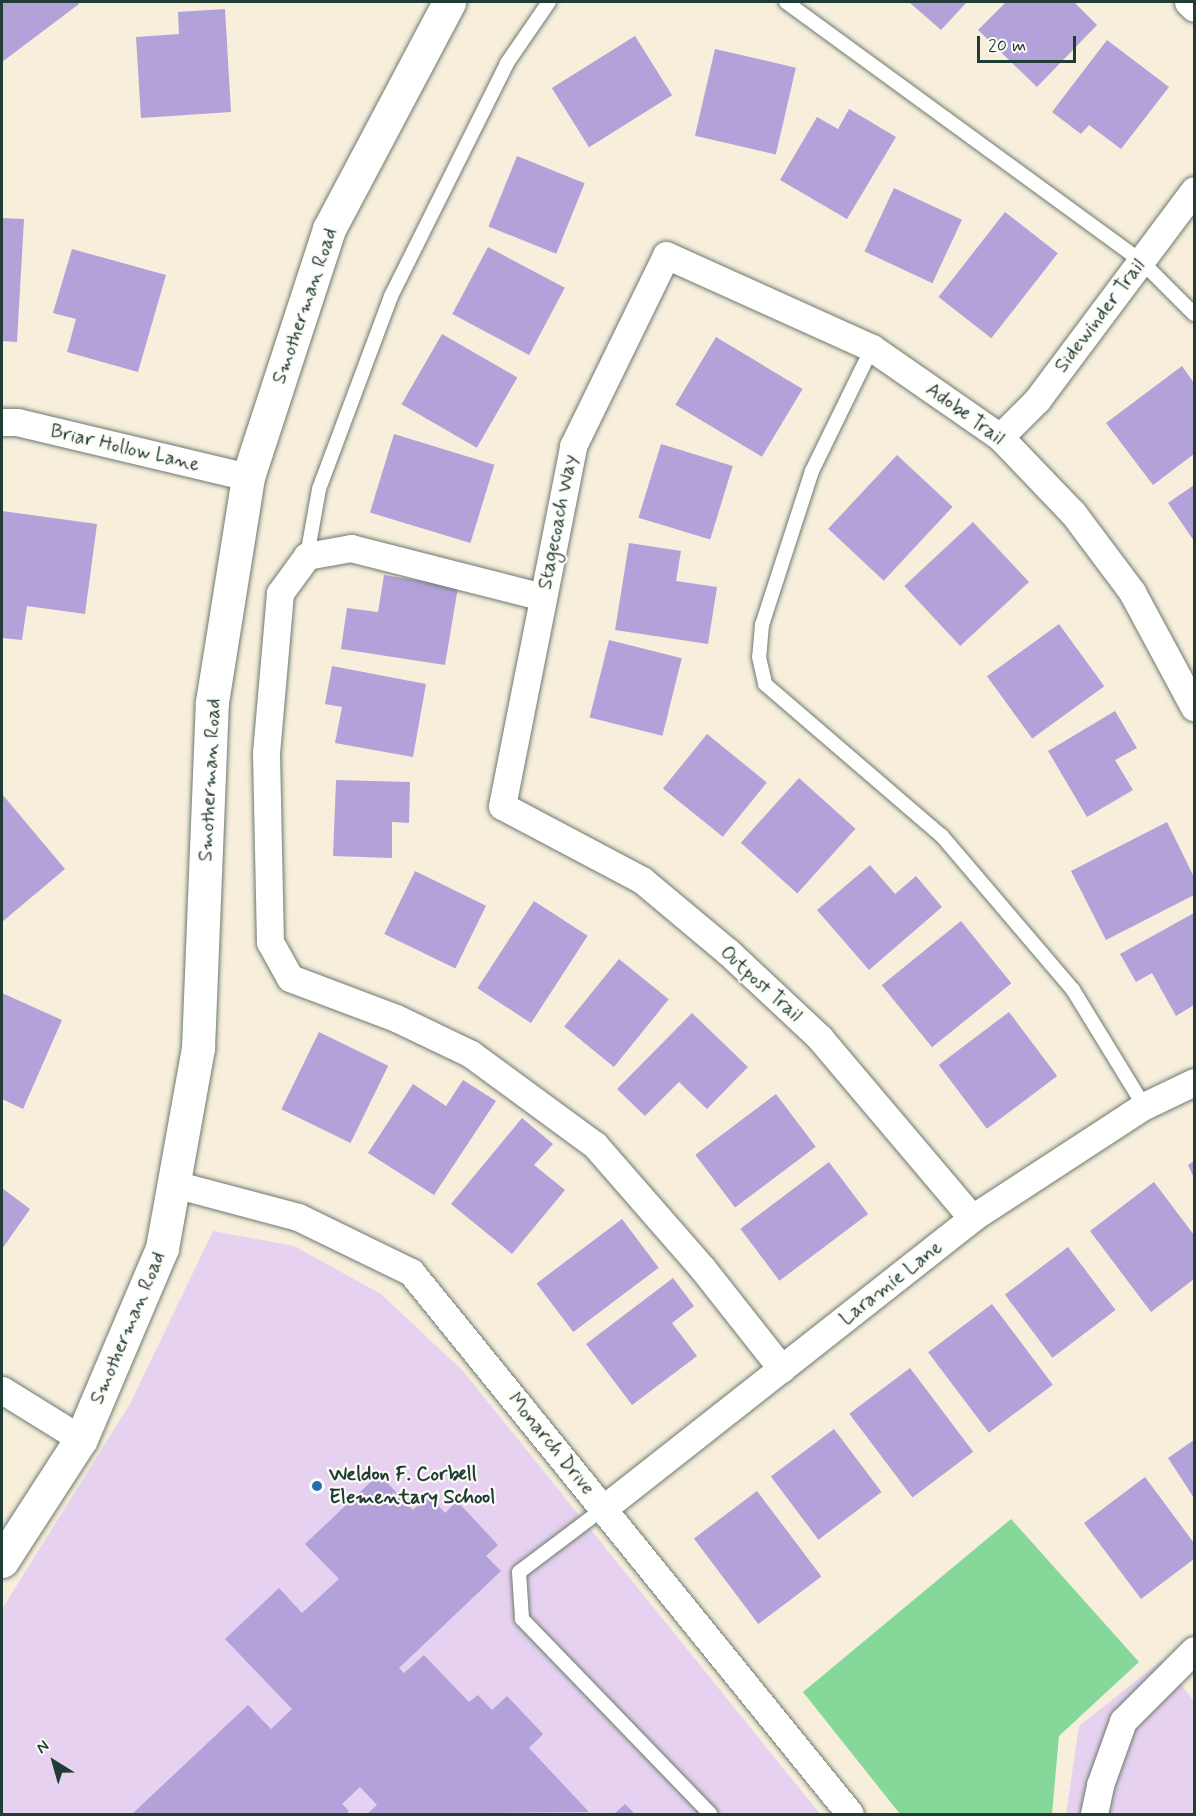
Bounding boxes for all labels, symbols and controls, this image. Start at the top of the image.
scale bar [980,24,1079,62]
text: 20 m [988,34,1026,58]
street label: Smotherman Road [267,225,343,387]
street label: Sidewinder Trail [1049,254,1151,378]
street label: Adobe Trail [921,377,1009,451]
street label: Briar Hollow Lane [49,419,201,477]
street label: Stagecoach Way [533,452,583,592]
street label: Smotherman Road [194,698,226,862]
street label: Outpost Trail [715,941,807,1027]
street label: Laramie Lane [835,1235,947,1331]
street label: Smotherman Road [85,1248,171,1408]
street label: Monarch Drive [502,1388,600,1500]
place label: Weldon F. Corbell Elementary School [329,1462,495,1509]
marker: Weldon F. Corbell Elementary School [310,1479,324,1493]
north arrow [24,1732,84,1792]
text: N [32,1736,53,1759]

